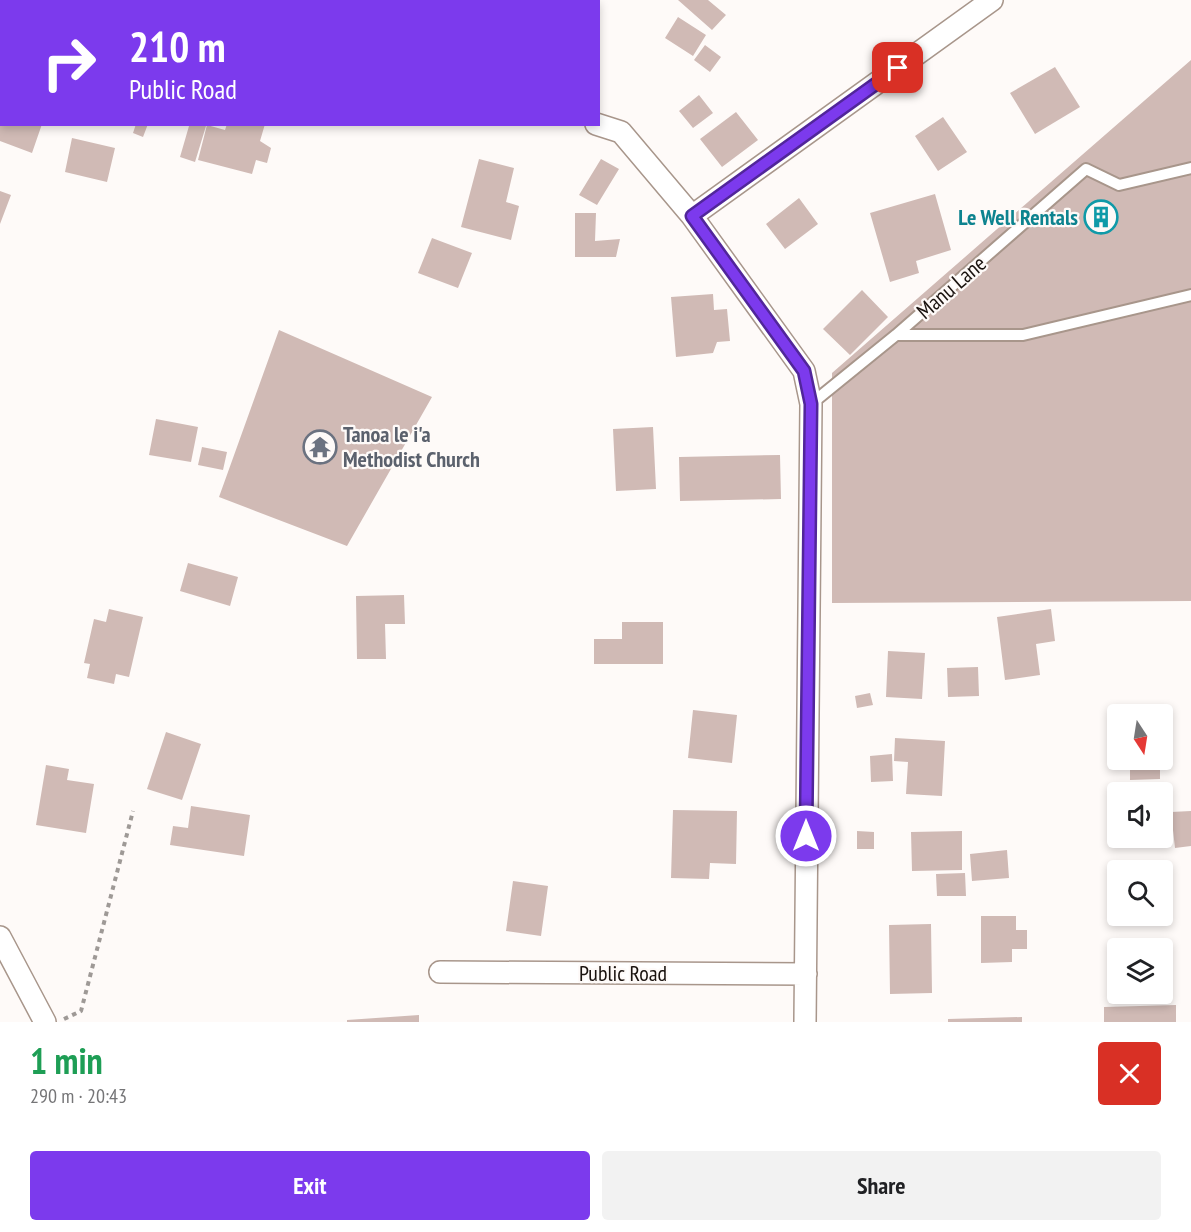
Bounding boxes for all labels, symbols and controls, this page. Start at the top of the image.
text: 210 m [129,19,226,74]
icon: right [30,24,108,102]
pin [872,42,923,93]
icon: arrive [881,51,914,84]
text: Public Road [129,72,237,106]
building icon: Le Well Rentals [1083,199,1119,235]
place label: Le Well Rentals [958,203,1078,231]
street label: Manu Lane [910,249,992,325]
place label: Tanoa le i'a Methodist Church [343,420,480,473]
temple icon: Tanoa le i'a Methodist Church [302,429,338,465]
north arrow [1107,704,1173,770]
map controls [1107,704,1173,1004]
button: sound [1107,782,1173,848]
position arrow [774,804,838,868]
button: search [1107,860,1173,926]
button: layers [1107,938,1173,1004]
street label: Public Road [579,959,667,987]
text: 1 min [30,1037,103,1084]
button: close [1098,1042,1161,1105]
text: 290 m · 20:43 [30,1083,127,1109]
button: Exit [30,1151,590,1220]
button: Share [602,1151,1161,1220]

